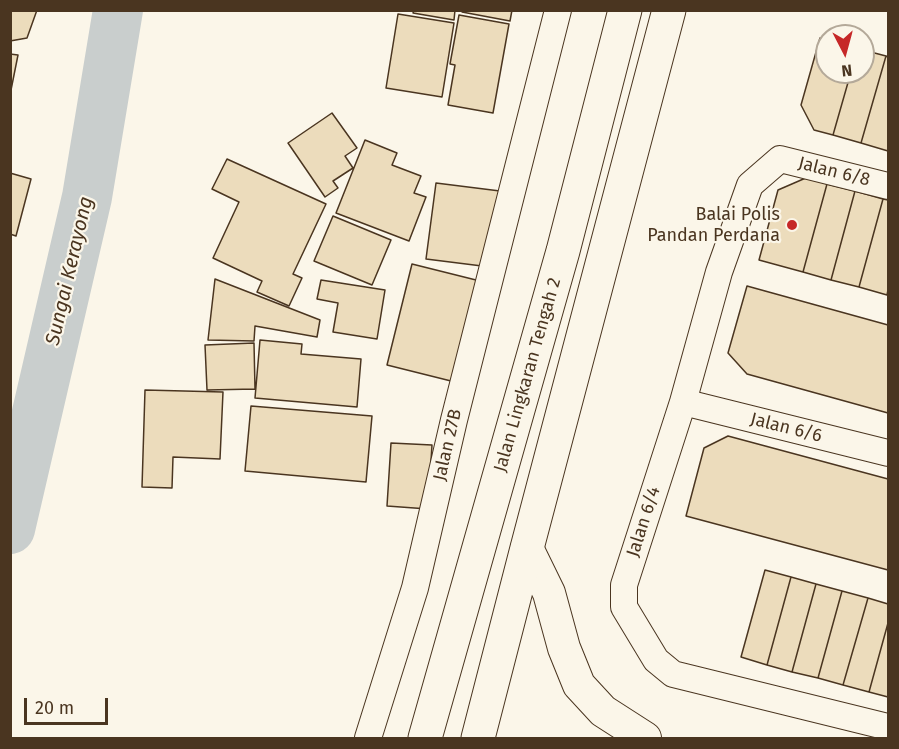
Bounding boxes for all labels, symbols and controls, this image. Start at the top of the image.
north arrow [815,24,875,84]
text: N [840,60,853,80]
street label: Jalan 6/8 [796,153,872,191]
water label: Sungai Kerayong [41,194,99,348]
place label: Balai Polis Pandan Perdana [647,204,780,246]
marker: Balai Polis Pandan Perdana [785,218,799,232]
street label: Jalan Lingkaran Tengah 2 [490,275,566,475]
street label: Jalan 27B [429,407,467,483]
street label: Jalan 6/6 [748,409,824,447]
street label: Jalan 6/4 [623,484,665,560]
scale bar [27,686,111,724]
text: 20 m [35,697,74,719]

